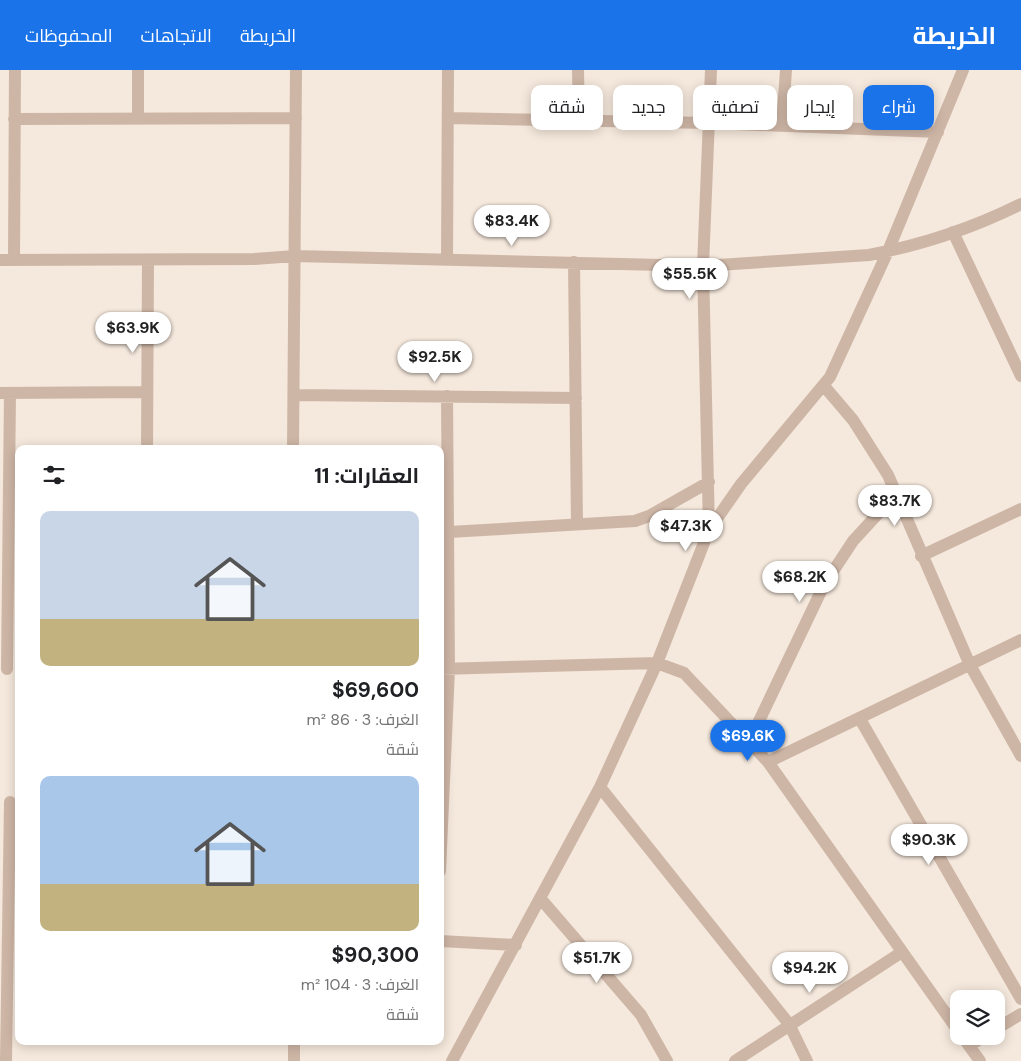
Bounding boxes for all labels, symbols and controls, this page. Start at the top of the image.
text: الخريطة [913,20,996,51]
text: المحفوظات [25,24,113,48]
text: الاتجاهات [141,24,212,48]
text: الخريطة [240,24,296,48]
chip: شقة [531,85,603,130]
chip: جديد [613,85,683,130]
chip: تصفية [693,85,777,130]
chip: إيجار [787,85,853,130]
chip: شراء [863,85,934,130]
pin: $83.4K [471,204,553,247]
text: $83.4K [485,210,539,231]
pin: $55.5K [649,258,731,300]
text: $55.5K [663,263,717,284]
pin: $63.9K [92,312,174,354]
text: $63.9K [106,317,160,338]
pin: $92.5K [394,340,476,383]
text: $92.5K [408,346,462,367]
icon: filters [40,461,68,489]
text: العقارات: 11 [314,462,419,490]
pin: $83.7K [854,484,936,527]
text: $83.7K [869,490,921,511]
pin: $47.3K [645,510,727,552]
text: $47.3K [660,515,712,536]
icon: home [185,544,275,634]
pin: $68.2K [759,560,841,603]
text: $68.2K [773,566,827,587]
text: $69,600 [332,676,419,704]
text: الغرف: 3 · 86 m² [307,709,419,730]
pin: $69.6K [707,720,789,762]
text: $69.6K [721,725,775,746]
text: شقة [386,739,419,760]
icon: home [185,809,275,899]
pin: $90.3K [888,824,970,866]
text: $90.3K [902,829,956,850]
text: $90,300 [331,941,419,969]
pin: $51.7K [556,942,638,984]
text: $51.7K [573,947,621,968]
pin: $94.2K [769,952,851,994]
text: $94.2K [783,957,837,978]
text: الغرف: 3 · 104 m² [301,974,419,995]
map controls [950,990,1005,1045]
button: layers [950,990,1005,1045]
text: شقة [386,1004,419,1025]

